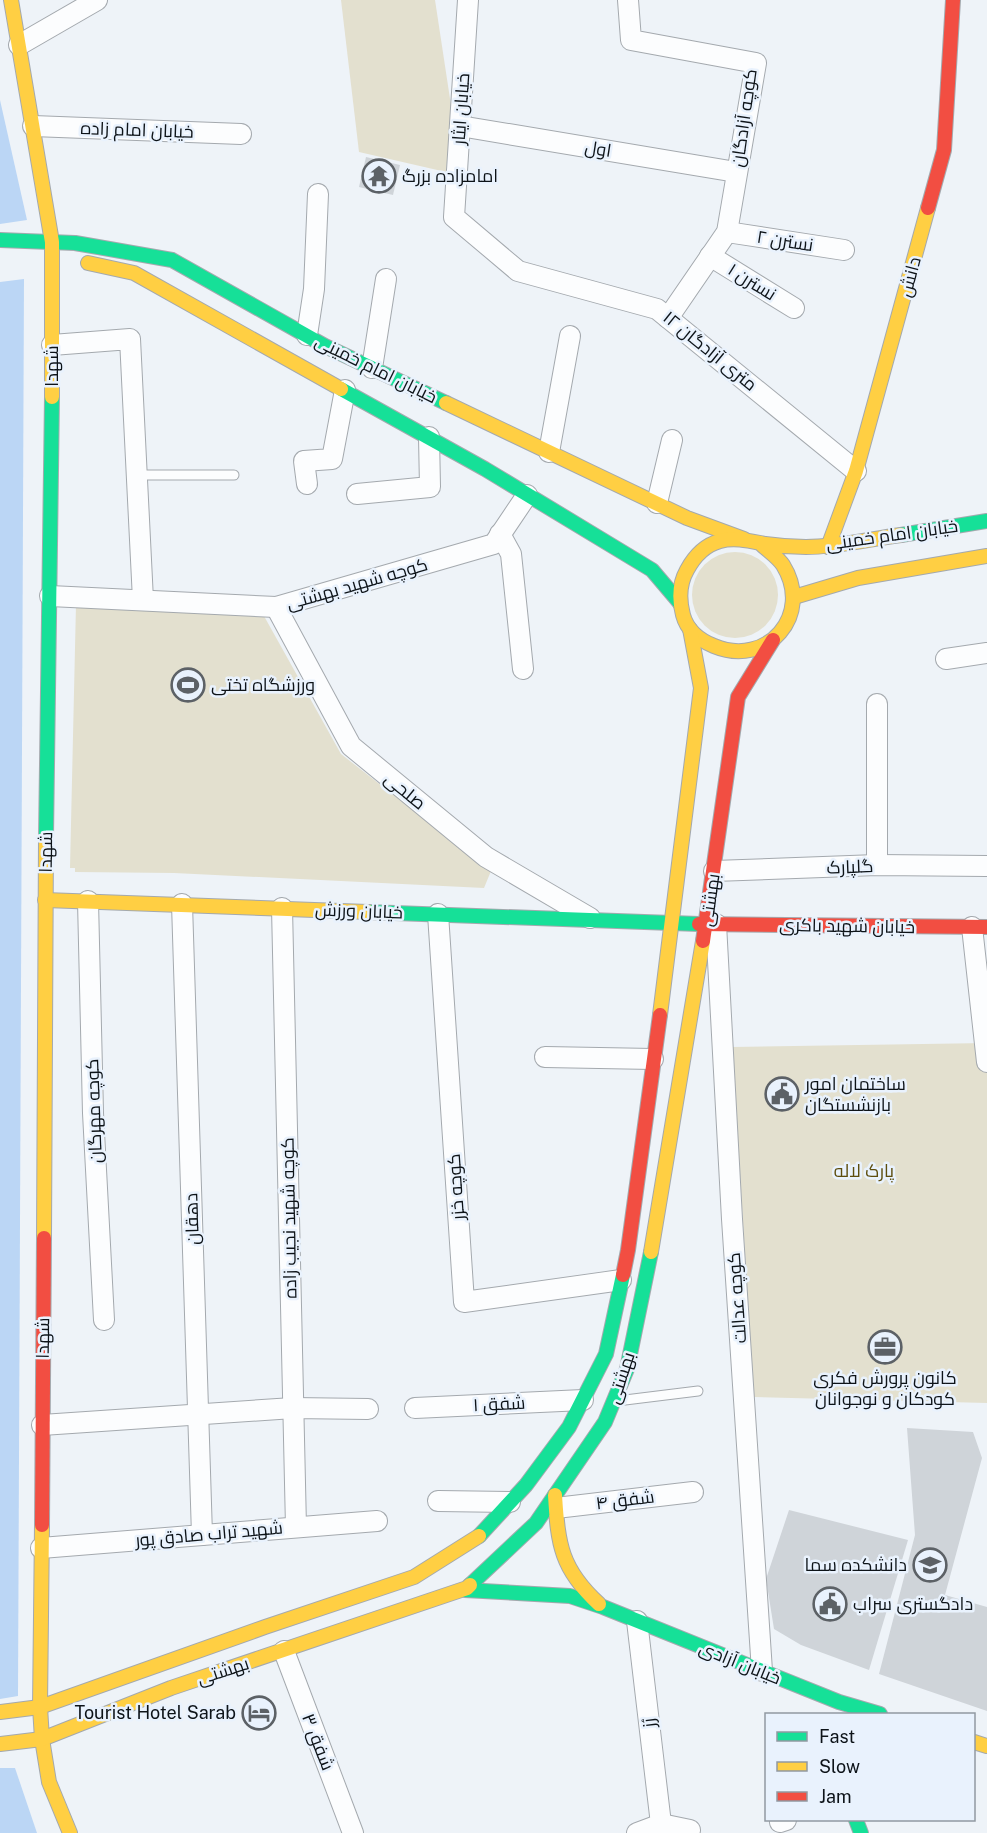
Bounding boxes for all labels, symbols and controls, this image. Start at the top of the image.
street label: کوچه آزادگان [726,67,763,169]
street label: خیابان ایثار [447,72,474,147]
street label: خیابان امام زاده [80,117,194,144]
street label: اول [583,136,613,162]
temple icon: امامزاده بزرگ [361,158,397,194]
place label: امامزاده بزرگ [402,165,498,187]
street label: نسترن ۲ [755,226,815,256]
street label: دانش [894,254,926,300]
street label: نسترن ۱ [724,259,780,305]
street label: ۱۲ متری آزادگان [658,306,762,396]
street label: خیابان امام خمینی [311,330,441,409]
street label: شهدا [41,345,63,387]
street label: خیابان امام خمینی [825,515,960,556]
street label: کوچه شهید بهشتی [284,553,430,616]
sports icon: ورزشگاه تختی [170,667,206,703]
place label: ورزشگاه تختی [211,674,315,696]
street label: صلحی [380,768,430,814]
street label: شهدا [35,831,57,873]
street label: گلپارک [826,855,874,879]
street label: بهشتی [695,872,725,928]
street label: خیابان ورزش [315,898,403,924]
street label: خیابان شهید باکری [779,914,915,938]
street label: کوچه مهرگان [81,1058,108,1164]
place label: ساختمان امور بازنشستگان [804,1073,906,1116]
public building icon: ساختمان امور بازنشستگان [764,1076,800,1112]
street label: کوچه شهید نجیب زاده [277,1137,302,1299]
street label: کوچه خزر [443,1153,470,1222]
park label: پارک لاله [834,1160,894,1183]
street label: دهقان [180,1193,204,1245]
street label: کوچه عدالت [723,1252,752,1344]
street label: شهدا [32,1317,54,1359]
office icon: کانون پرورش فکری کودکان و نوجوانان [867,1329,903,1365]
street label: بهشتی [602,1349,640,1407]
place label: کانون پرورش فکری کودکان و نوجوانان [813,1367,957,1410]
street label: شفق ۱ [472,1392,526,1417]
street label: شفق ۴ [594,1485,656,1515]
street label: شهید تراب صادق پور [133,1517,284,1553]
school or university icon: دانشکده سما [912,1547,948,1583]
place label: دانشکده سما [804,1554,907,1575]
public building icon: دادگستری سراب [812,1586,848,1622]
place label: دادگستری سراب [853,1593,973,1615]
street label: خیابان آزادی [696,1637,784,1689]
street label: بهشتی [194,1652,252,1690]
hotel icon: Tourist Hotel Sarab [241,1695,277,1731]
place label: Tourist Hotel Sarab [75,1702,236,1723]
street label: شفق ۳ [296,1710,339,1774]
legend [765,1713,975,1821]
street label: رُز [637,1716,661,1730]
text: Fast [819,1726,855,1747]
text: Slow [819,1756,860,1777]
text: Jam [819,1786,852,1807]

